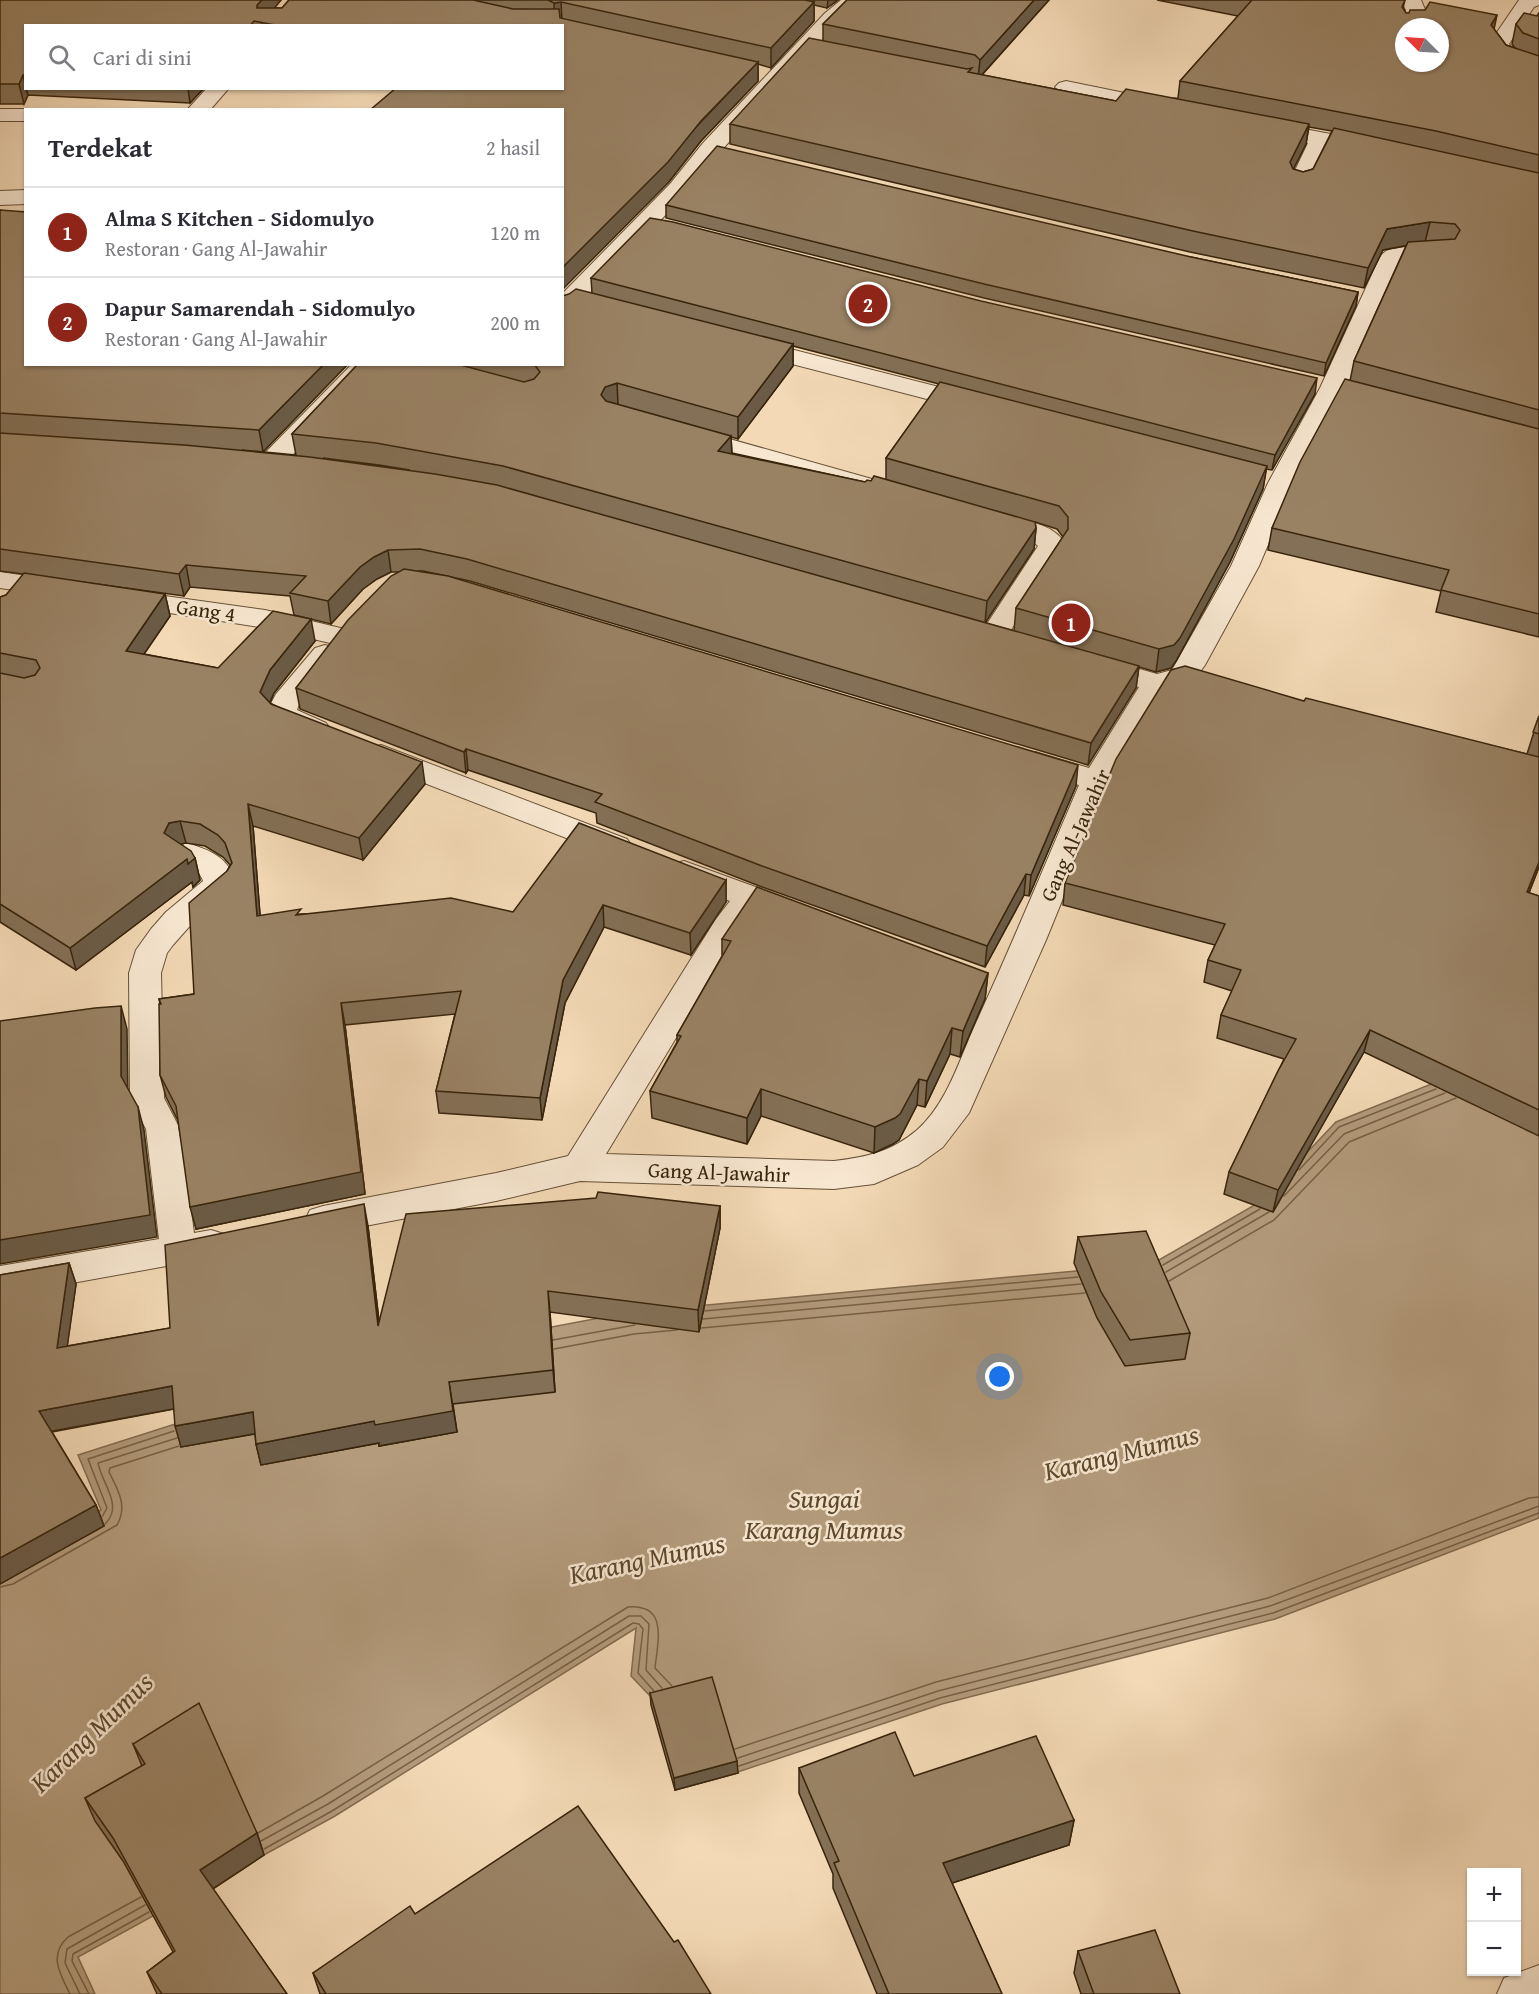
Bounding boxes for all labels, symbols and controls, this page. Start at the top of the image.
north arrow [1395,18,1449,72]
search box [24,24,564,90]
icon: search [45,41,78,74]
text: Cari di sini [93,41,192,73]
text: Terdekat [48,128,152,167]
text: 2 hasil [486,133,540,162]
text: Alma S Kitchen - Sidomulyo [105,202,374,234]
text: 1 [62,218,73,247]
text: 120 m [490,218,540,247]
text: Restoran · Gang Al-Jawahir [105,234,327,263]
pin: 2 [848,282,888,326]
text: Dapur Samarendah - Sidomulyo [105,292,415,324]
text: 2 [62,308,73,337]
text: 200 m [490,308,540,337]
text: Restoran · Gang Al-Jawahir [105,324,327,353]
street label: Gang 4 [174,591,238,629]
pin: 1 [1052,600,1090,646]
street label: Gang Al-Jawahir [1032,763,1118,906]
street label: Gang Al-Jawahir [647,1154,791,1190]
your location [985,1362,1014,1391]
water label: Karang Mumus [1039,1413,1203,1491]
water label: Sungai Karang Mumus [744,1478,903,1549]
water label: Karang Mumus [565,1522,729,1594]
water label: Karang Mumus [20,1663,162,1802]
map controls [1467,1868,1521,1976]
button: + [1467,1868,1521,1922]
button: − [1467,1922,1521,1976]

